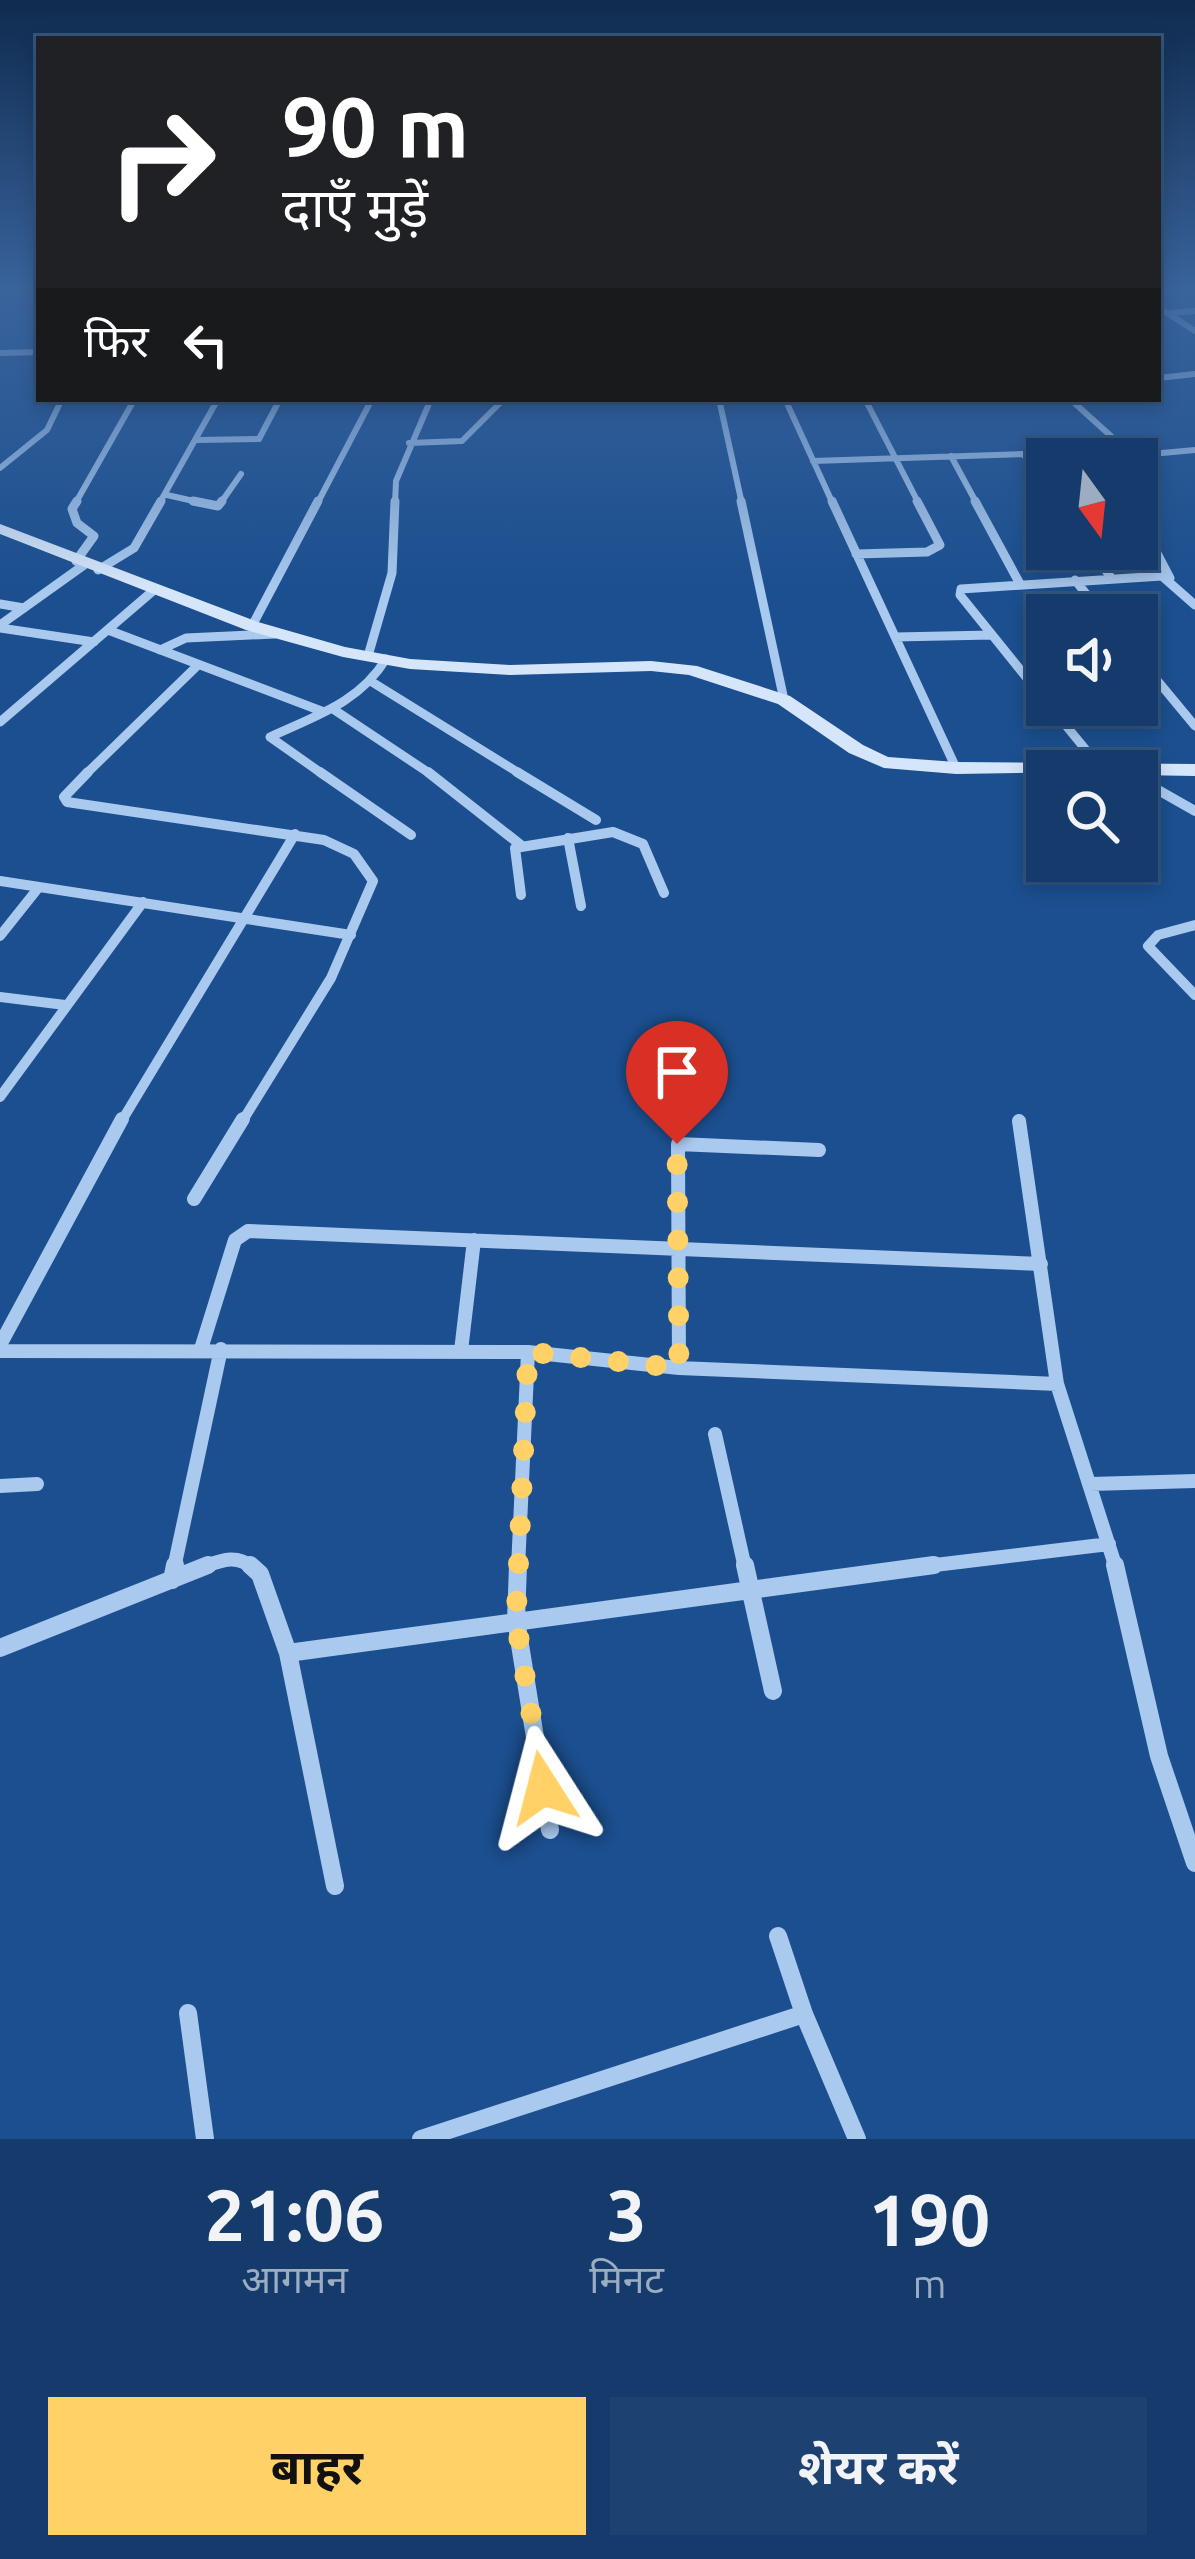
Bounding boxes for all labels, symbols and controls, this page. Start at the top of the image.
text: 90 m [282,79,469,173]
icon: right [84,84,240,240]
text: दाएँ मुड़ें [282,177,428,237]
icon: left [173,312,239,378]
text: फिर [84,315,149,366]
north arrow [1026,438,1158,570]
map controls [1026,438,1158,882]
button: sound [1026,594,1158,726]
button: search [1026,750,1158,882]
pin [626,1021,728,1144]
icon: arrive [644,1039,710,1105]
position arrow [480,1725,606,1851]
text: 21:06 [205,2174,385,2255]
text: 3 [606,2174,647,2255]
text: 190 [869,2179,990,2260]
text: आगमन [241,2257,348,2300]
text: मिनट [589,2257,664,2300]
text: m [913,2262,946,2305]
button: बाहर [48,2397,586,2535]
button: शेयर करें [610,2397,1147,2535]

